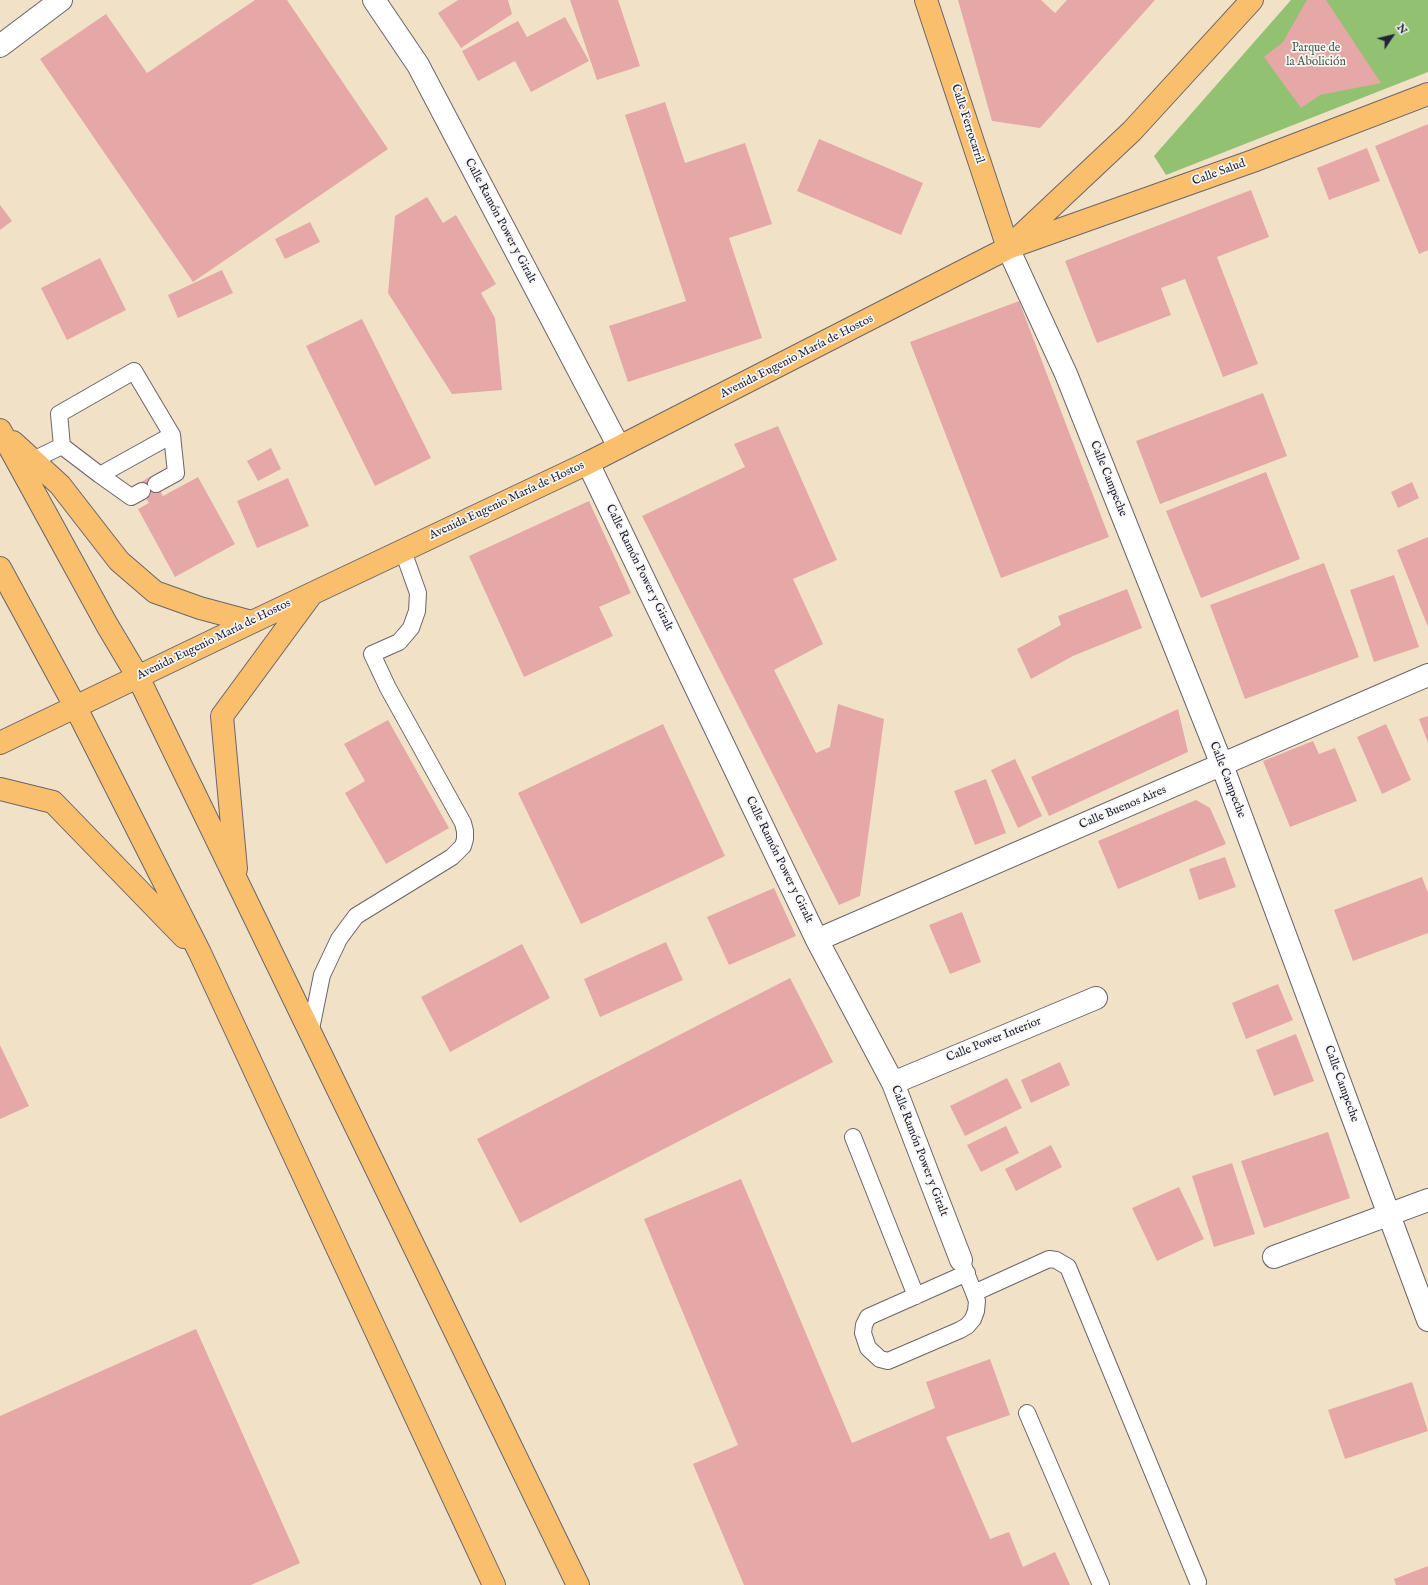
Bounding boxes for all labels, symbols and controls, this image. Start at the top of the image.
north arrow [1372,16,1412,56]
text: N [1393,21,1410,37]
park label: Parque de la Abolición [1286,42,1346,70]
street label: Calle Ferrocarril [947,83,987,165]
street label: Calle Ramón Power y Giralt [461,156,539,286]
street label: Calle Salud [1190,157,1248,189]
street label: Avenida Eugenio María de Hostos [718,312,876,402]
street label: Calle Campeche [1086,439,1130,519]
street label: Avenida Eugenio María de Hostos [427,459,587,543]
street label: Calle Ramón Power y Giralt [602,502,676,634]
street label: Avenida Eugenio María de Hostos [135,596,293,684]
street label: Calle Campeche [1206,740,1248,820]
street label: Calle Buenos Aires [1077,783,1169,833]
street label: Calle Ramón Power y Giralt [742,794,816,926]
street label: Calle Power Interior [944,1014,1044,1066]
street label: Calle Campeche [1320,1044,1362,1124]
street label: Calle Ramón Power y Giralt [887,1084,951,1218]

